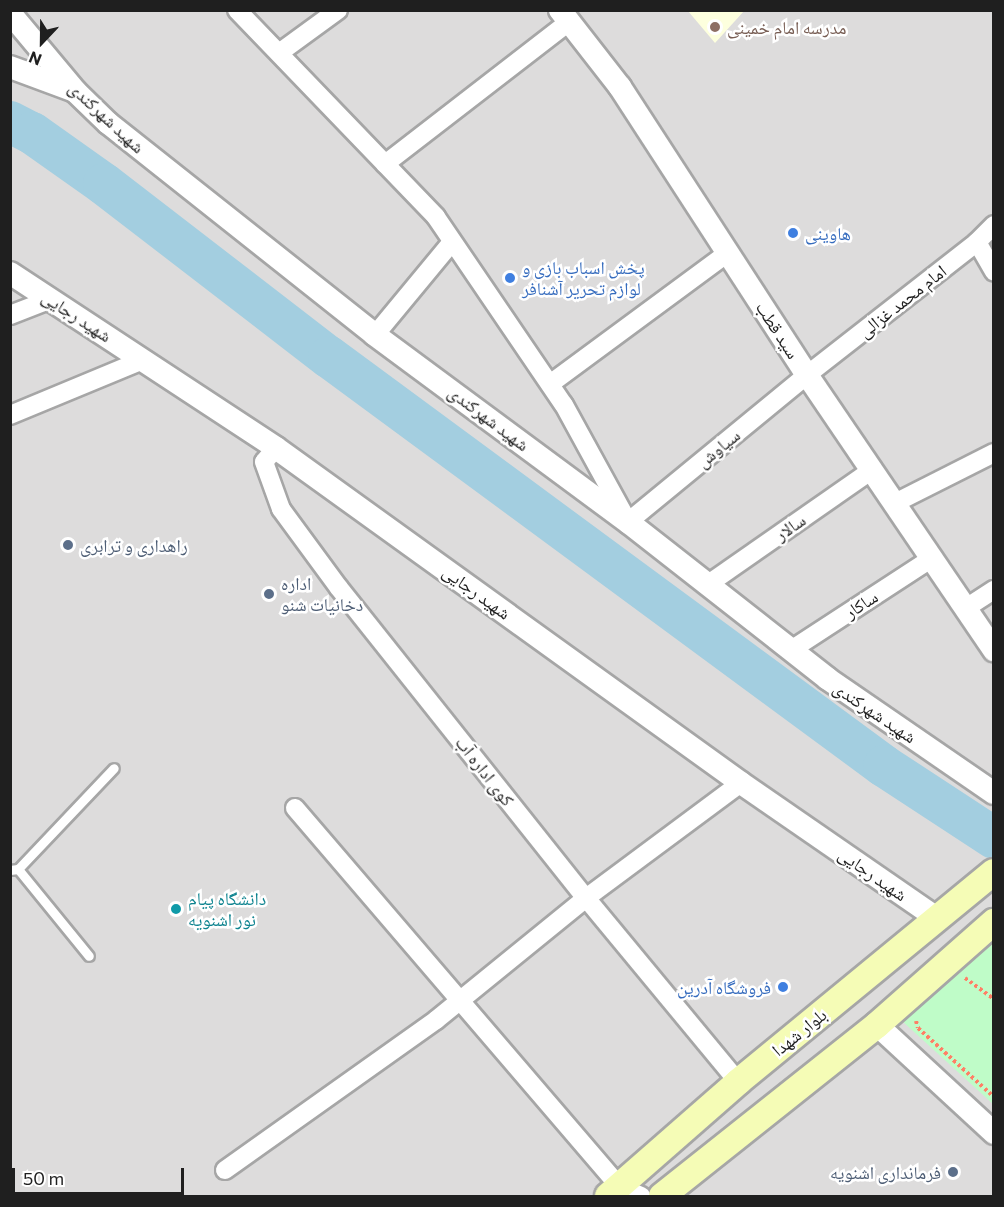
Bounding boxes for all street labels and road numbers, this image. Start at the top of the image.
street label: شهید شهرکندی [65,77,149,157]
street label: امام محمد غزالی [854,260,950,342]
street label: شهید رجایی [38,286,116,346]
street label: سید قطب [752,297,804,363]
street label: شهید شهرکندی [444,381,534,455]
street label: سیاوش [692,424,744,472]
street label: سالار [770,509,810,545]
street label: شهید رجایی [439,560,515,624]
street label: ساکار [840,585,882,623]
street label: شهید شهرکندی [829,676,921,748]
street label: کوی اداره آب [451,732,519,810]
street label: شهید رجایی [835,843,911,905]
street label: بلوار شهدا [767,1003,831,1061]

